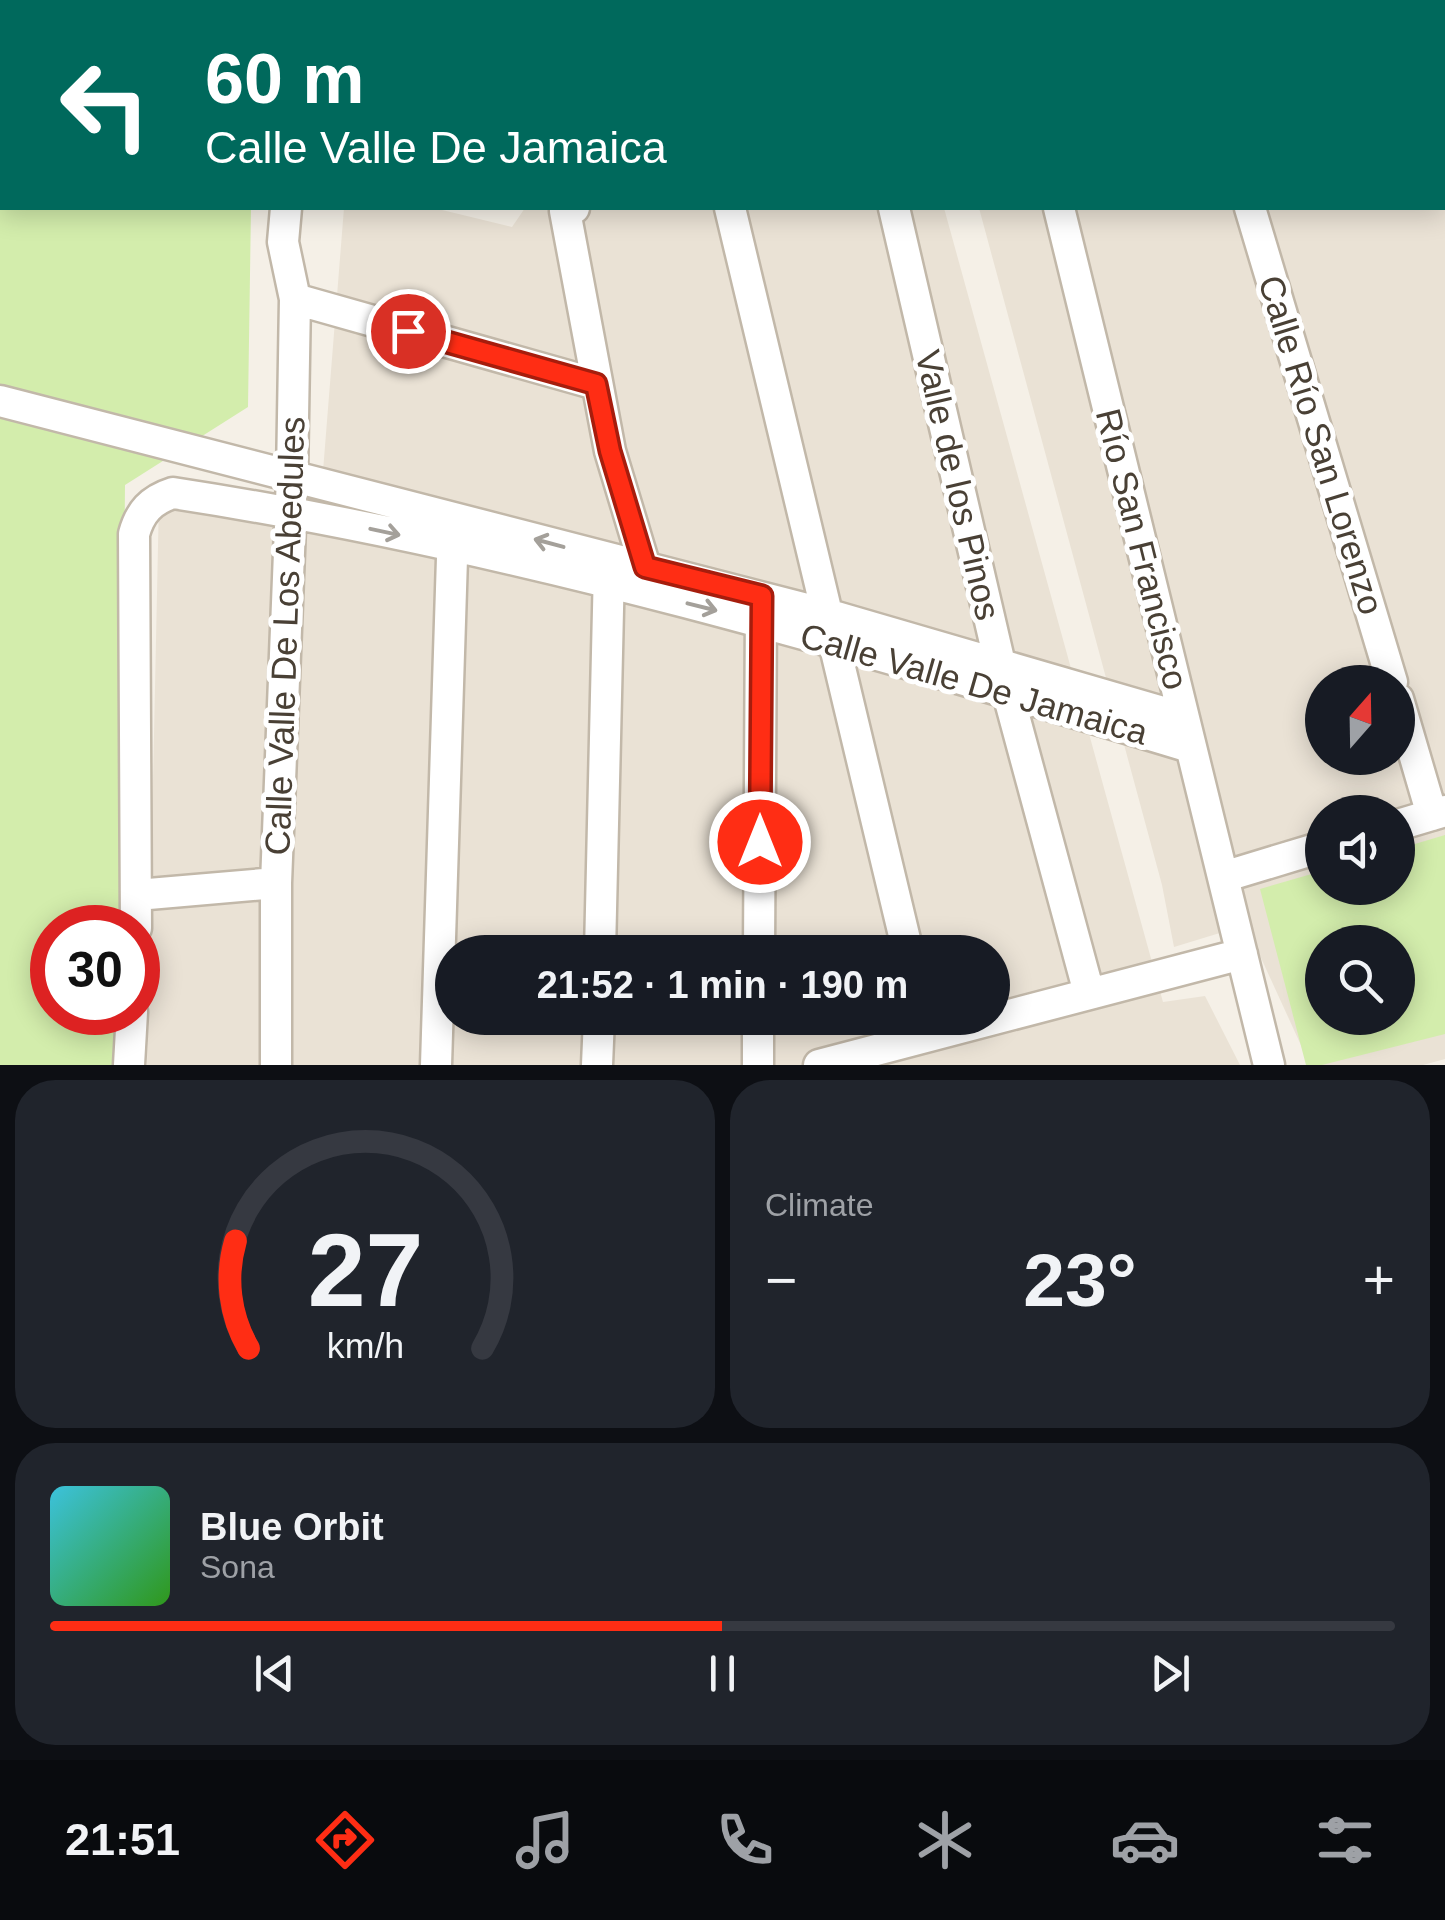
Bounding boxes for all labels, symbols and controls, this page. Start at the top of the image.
icon: left [40,40,170,170]
text: 60 m [205,40,365,118]
text: Calle Valle De Jamaica [205,122,667,173]
street label: Calle Río San Lorenzo [1251,271,1392,619]
pin [366,289,451,374]
icon: arrive [381,304,436,359]
street label: Valle de los Pinos [908,346,1008,624]
street label: Río San Francisco [1089,404,1196,693]
street label: Calle Valle De Los Abedules [257,416,312,856]
one-way arrow [368,524,400,542]
one-way arrow [534,533,565,552]
one-way arrow [685,599,717,617]
street label: Calle Valle De Jamaica [796,615,1153,752]
north arrow [1305,665,1415,775]
map controls [1305,665,1415,1035]
position arrow [708,790,812,894]
button: sound [1305,795,1415,905]
speed limit sign: 30 [30,905,160,1035]
button: search [1305,925,1415,1035]
text: 21:52 · 1 min · 190 m [537,964,908,1006]
text: Climate [765,1187,873,1223]
text: 27 [307,1212,423,1328]
text: 23° [1023,1238,1137,1322]
text: − [765,1249,797,1311]
text: + [1363,1249,1395,1311]
text: km/h [326,1326,404,1366]
text: Blue Orbit [200,1506,384,1548]
text: Sona [200,1549,275,1585]
icon: previous [247,1646,302,1701]
icon: pause [695,1646,750,1701]
icon: next [1143,1646,1198,1701]
icon: directions [310,1805,380,1875]
icon: music [510,1805,580,1875]
icon: phone [710,1805,780,1875]
icon: climate [910,1805,980,1875]
icon: car [1110,1805,1180,1875]
icon: filters [1310,1805,1380,1875]
text: 21:51 [65,1814,180,1865]

